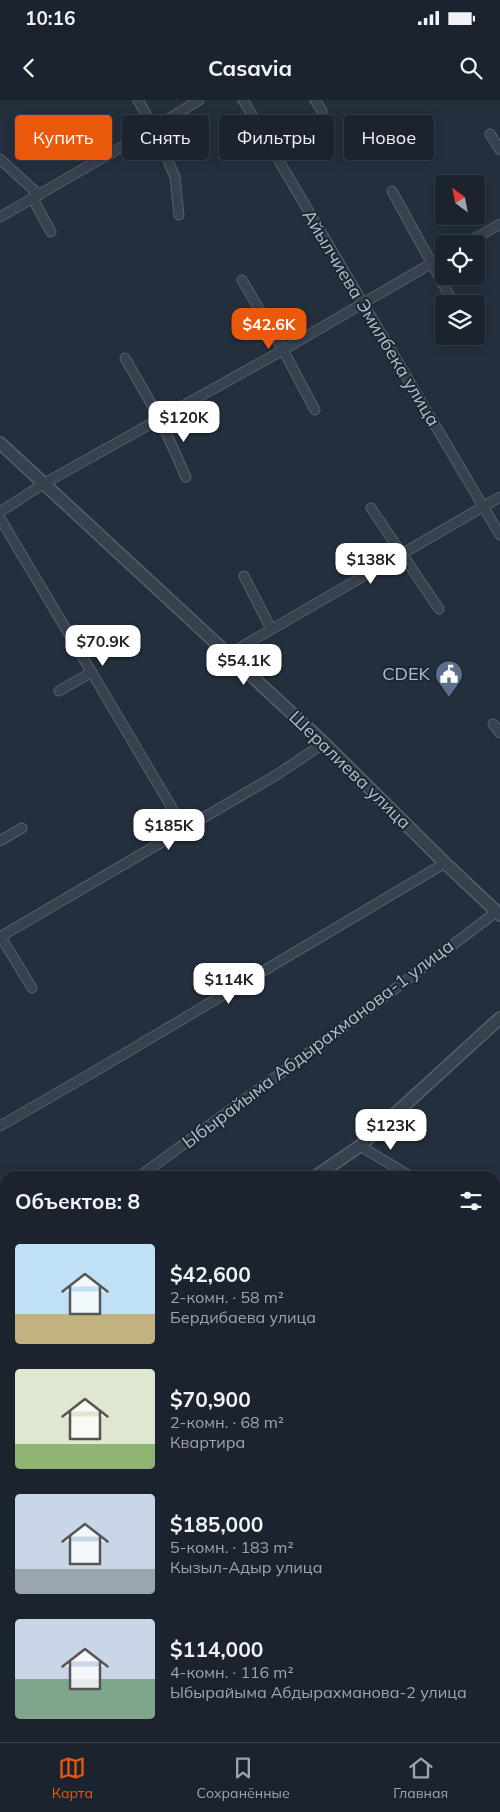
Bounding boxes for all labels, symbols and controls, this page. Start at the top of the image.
text: 10:16 [25,6,75,30]
icon: back [15,54,43,82]
text: Casavia [208,54,292,82]
icon: search [457,54,485,82]
chip: Купить [15,115,112,160]
chip: Снять [122,115,209,160]
chip: Фильтры [219,115,334,160]
chip: Новое [344,115,434,160]
north arrow [435,175,485,225]
map controls [435,175,485,345]
street label: Айылчиева Эмилбека улица [298,205,445,430]
button: locate [435,235,485,285]
button: layers [435,295,485,345]
pin: $42.6K [228,308,310,350]
text: $42.6K [242,314,296,334]
pin: $120K [149,400,219,443]
text: $120K [159,407,209,427]
pin: $138K [336,542,406,585]
text: $138K [346,549,396,569]
pin: $70.9K [62,624,144,667]
text: $70.9K [76,631,130,651]
pin: $54.1K [203,644,285,686]
text: $54.1K [217,650,271,670]
public building icon: CDEK [434,659,464,698]
place label: CDEK [382,662,431,685]
street label: Шералиева улица [285,706,416,834]
pin: $185K [134,808,204,851]
text: $185K [144,815,194,835]
street label: Ыбырайыма Абдырахманова-1 улица [177,934,458,1153]
pin: $114K [194,962,264,1005]
text: $114K [204,969,254,989]
pin: $123K [356,1108,426,1151]
text: $123K [366,1115,416,1135]
icon: filters [457,1187,485,1215]
text: Объектов: 8 [15,1188,140,1214]
text: $42,600 [170,1261,251,1287]
icon: home [55,1264,115,1324]
text: 2-комн. · 58 m² [170,1287,284,1307]
text: Бердибаева улица [170,1307,316,1327]
text: $70,900 [170,1386,251,1412]
icon: home [55,1389,115,1449]
text: 2-комн. · 68 m² [170,1412,284,1432]
text: Квартира [170,1432,245,1452]
text: $185,000 [170,1511,263,1537]
icon: home [55,1514,115,1574]
text: 5-комн. · 183 m² [170,1537,294,1557]
text: Кызыл-Адыр улица [170,1557,322,1577]
text: $114,000 [170,1636,263,1662]
icon: home [55,1639,115,1699]
text: 4-комн. · 116 m² [170,1662,294,1682]
text: Ыбырайыма Абдырахманова-2 улица [170,1682,467,1702]
tab: Карта [52,1754,93,1802]
tab: Сохранённые [197,1754,290,1802]
tab: Главная [393,1754,448,1802]

